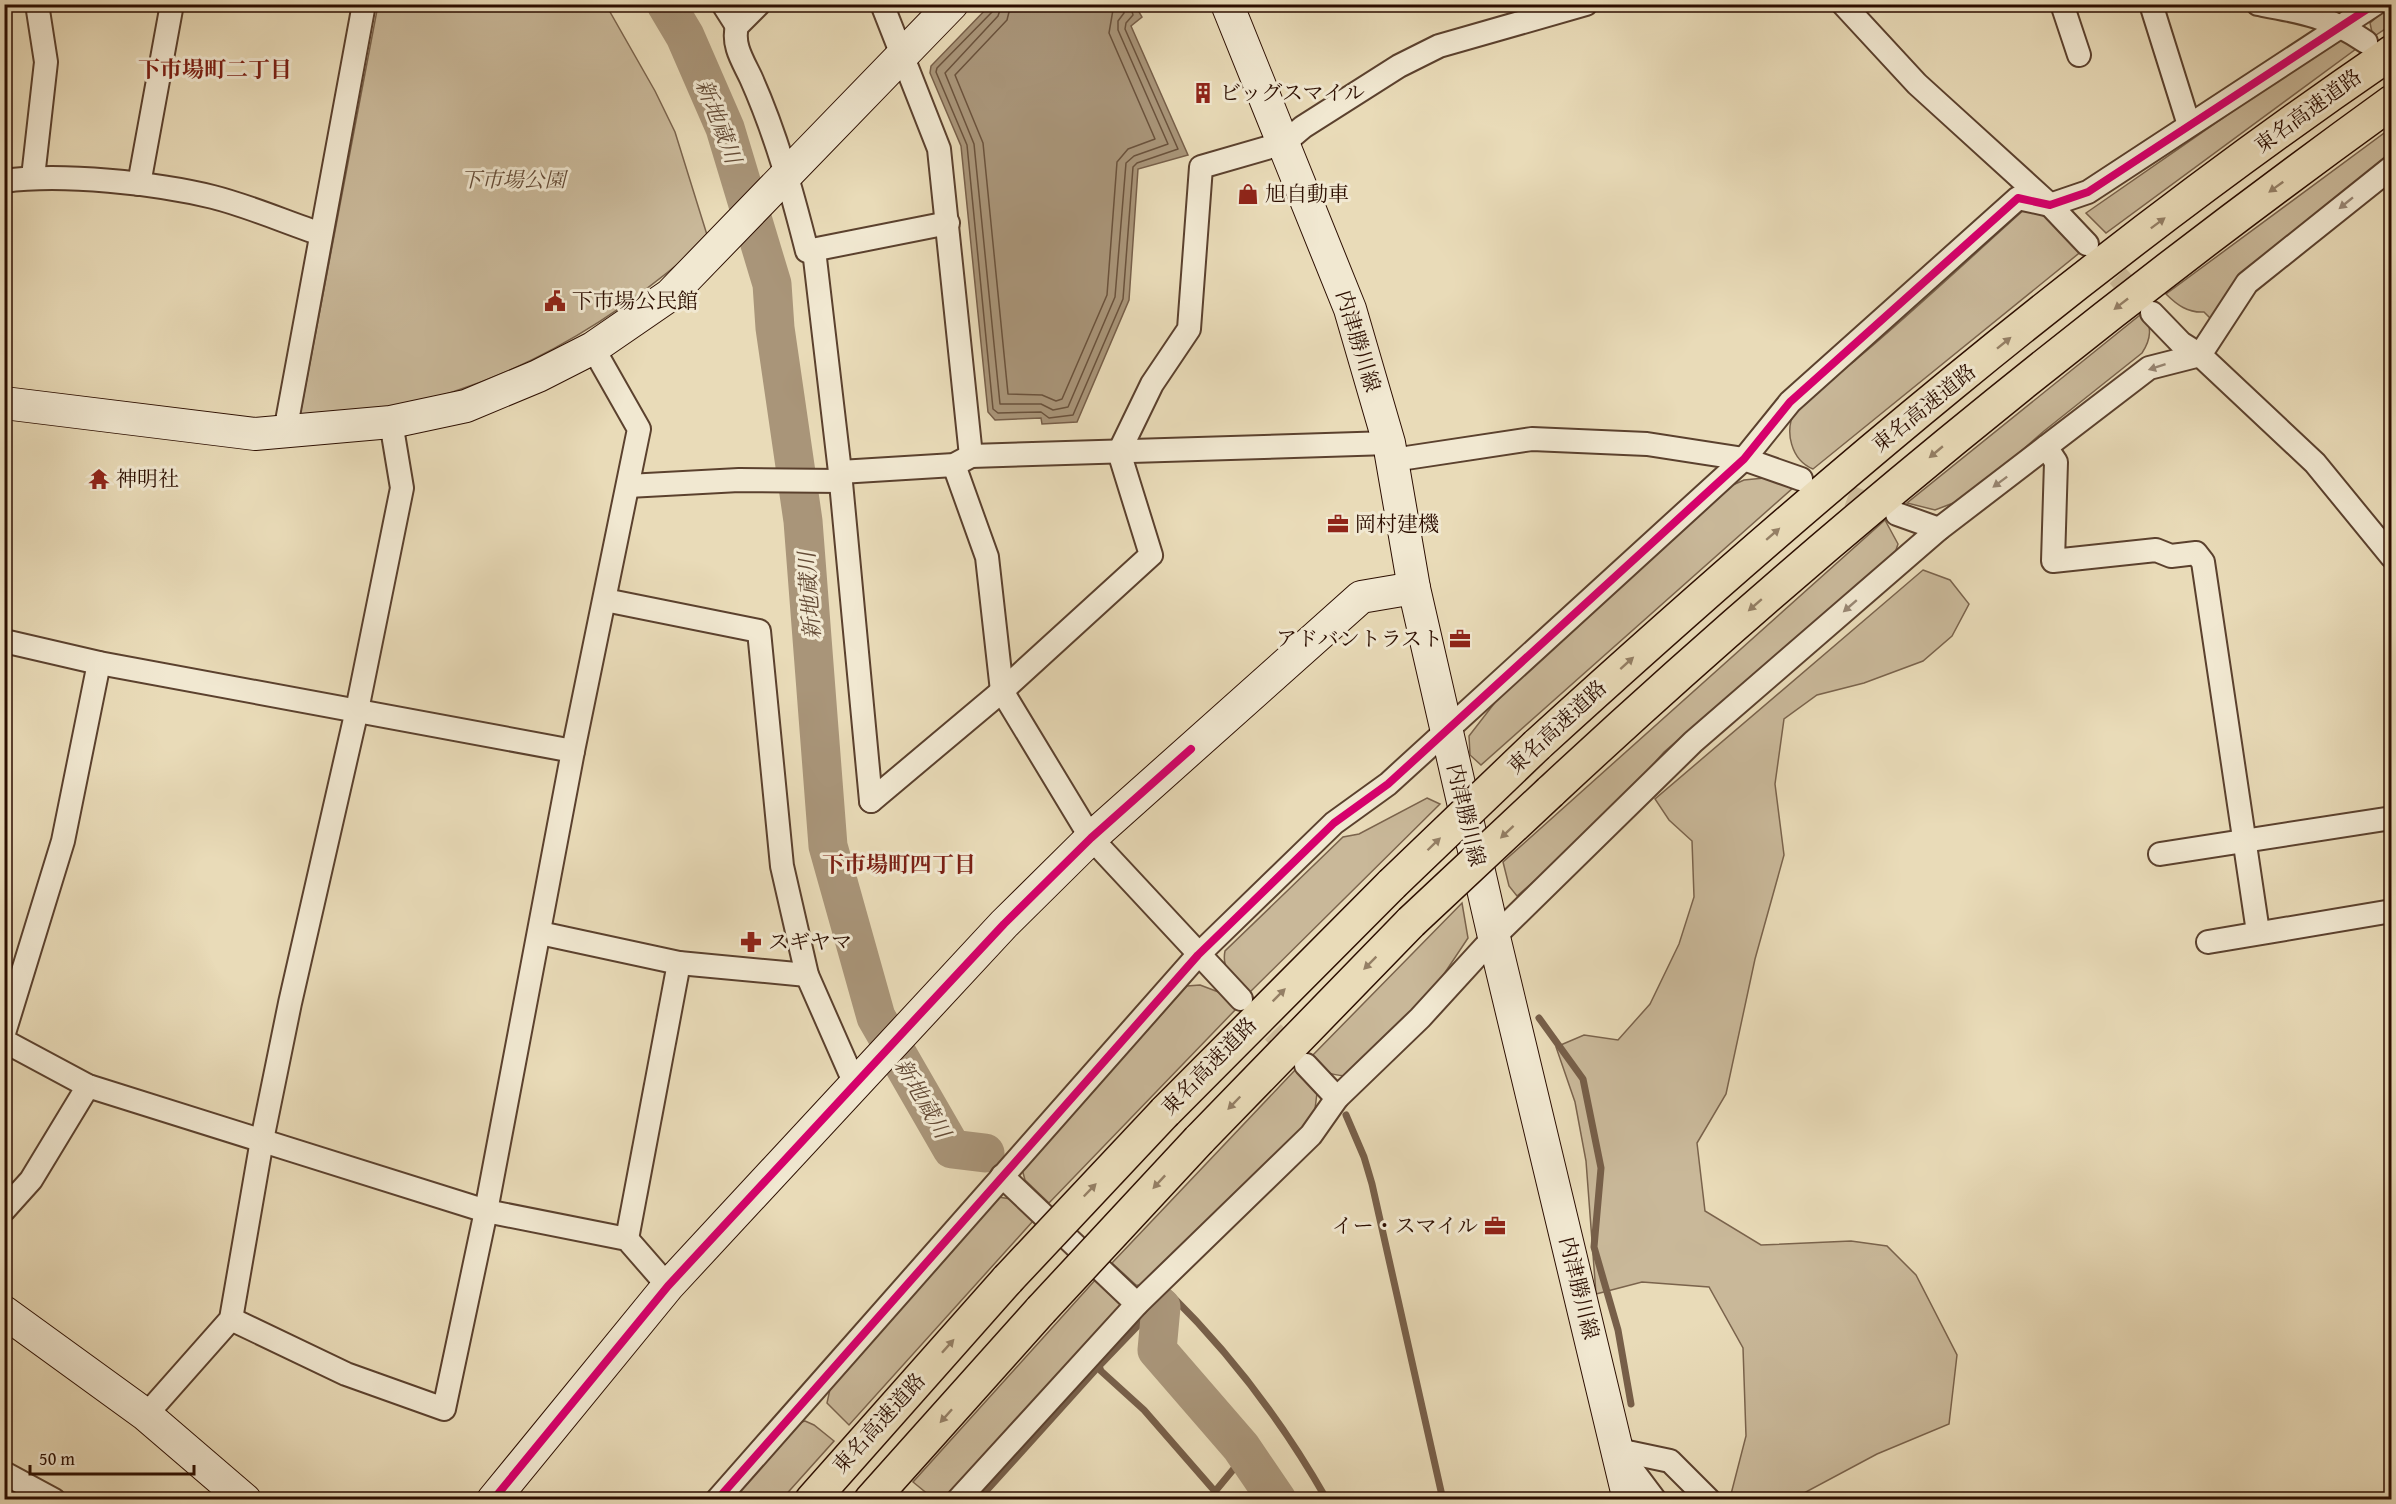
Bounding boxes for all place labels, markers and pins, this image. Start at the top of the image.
place label: ビッグスマイル [1220,77,1365,108]
building icon: ビッグスマイル [1191,81,1215,105]
place label: 旭自動車 [1265,178,1349,209]
shop icon: 旭自動車 [1236,182,1260,206]
place label: 下市場公民館 [572,285,698,316]
public building icon: 下市場公民館 [543,289,567,313]
place label: 神明社 [116,463,179,494]
temple icon: 神明社 [87,467,111,491]
place label: 岡村建機 [1355,508,1439,539]
office icon: 岡村建機 [1326,512,1350,536]
place label: アドバントラスト [1276,623,1443,654]
office icon: アドバントラスト [1448,627,1472,651]
place label: スギヤマ [768,926,852,957]
pharmacy icon: スギヤマ [739,930,763,954]
place label: イー・スマイル [1332,1210,1478,1241]
office icon: イー・スマイル [1483,1214,1507,1238]

